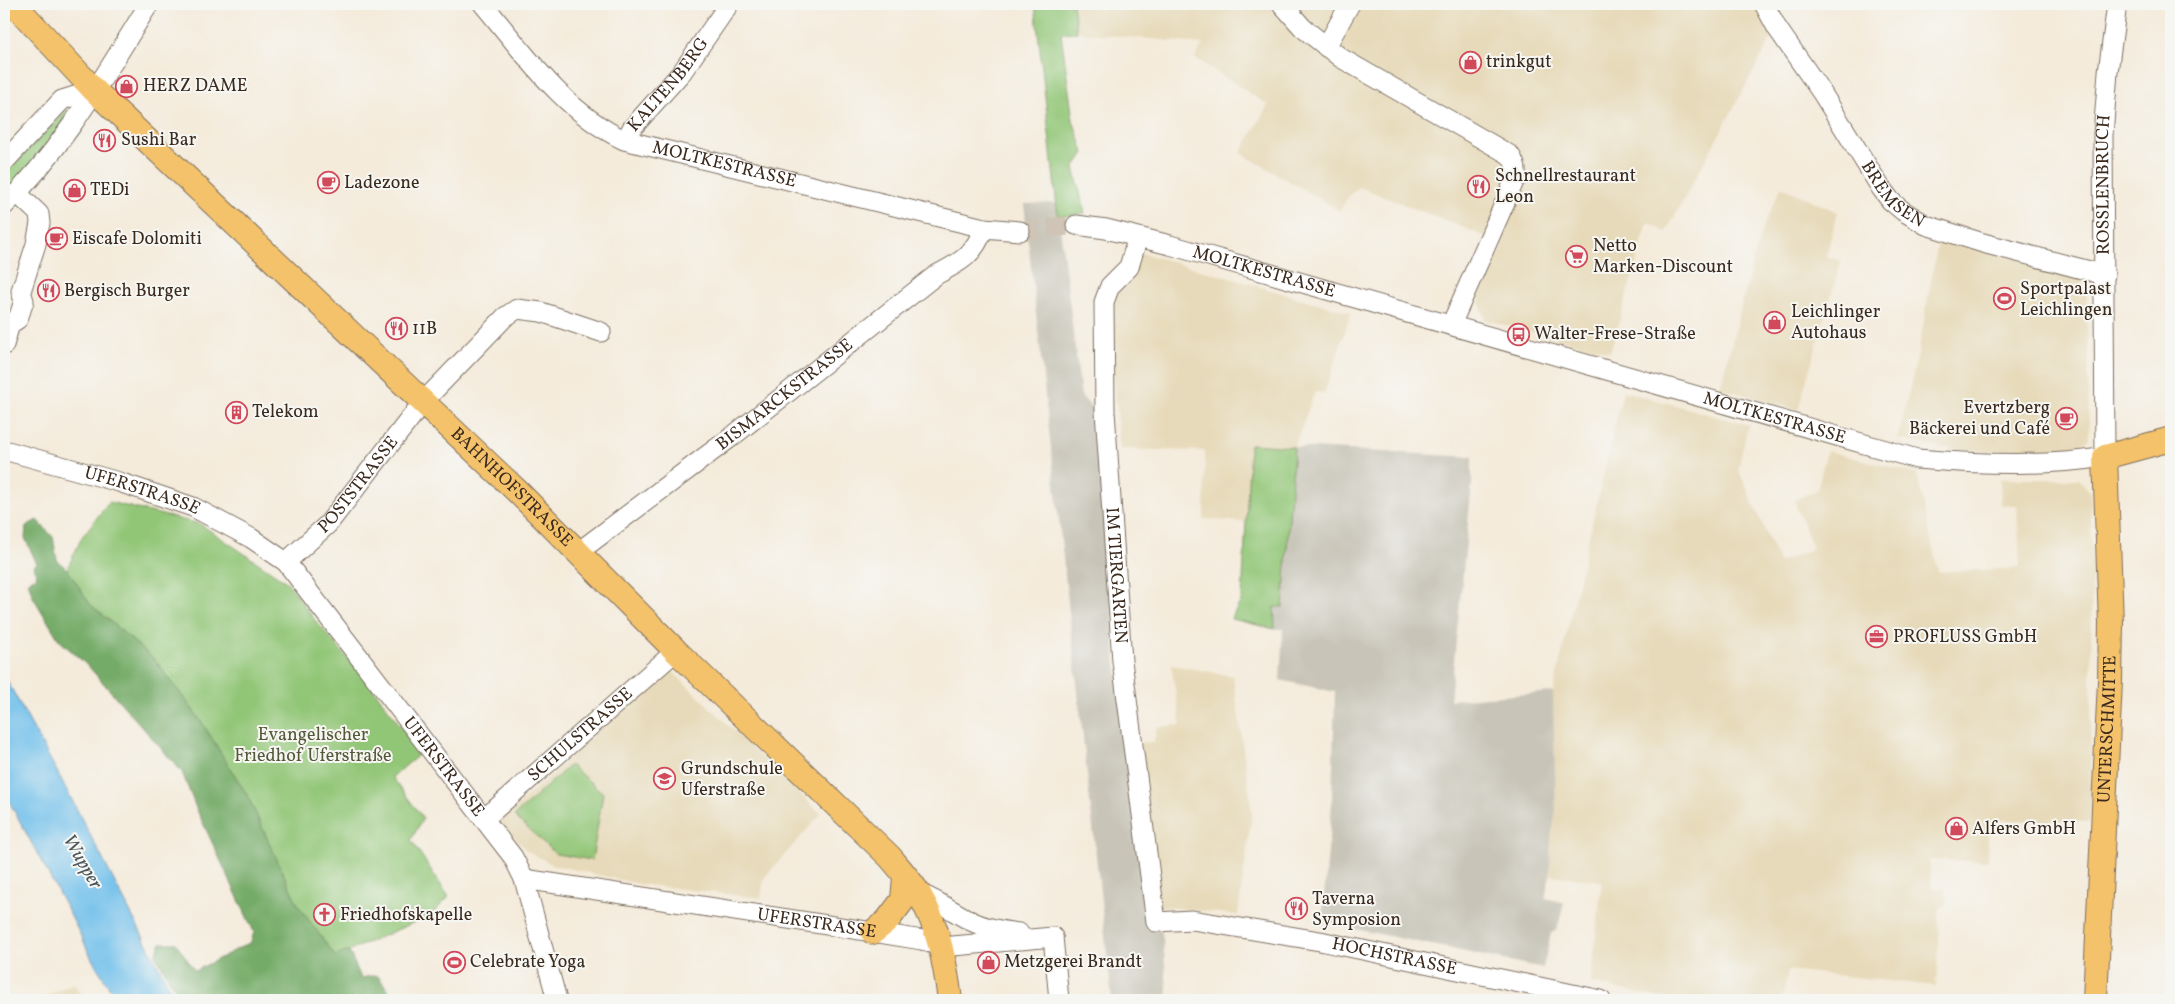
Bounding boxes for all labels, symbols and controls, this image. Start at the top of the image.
street label: KALTENBERG [622,32,715,137]
shop icon: trinkgut [1458,50,1482,74]
place label: trinkgut [1486,50,1552,75]
shop icon: HERZ DAME [115,74,139,98]
place label: HERZ DAME [143,74,248,99]
street label: ROSSLENBRUCH [2090,114,2117,255]
restaurant icon: Sushi Bar [93,128,117,152]
place label: Sushi Bar [121,128,197,153]
street label: MOLTKESTRASSE [650,135,799,194]
street label: BREMSEN [1855,156,1930,234]
place label: Schnellrestaurant Leon [1495,164,1636,210]
cafe icon: Ladezone [316,171,340,195]
place label: Ladezone [344,171,420,196]
restaurant icon: Schnellrestaurant Leon [1467,174,1491,198]
shop icon: TEDi [62,178,86,202]
place label: TEDi [90,178,129,203]
cafe icon: Eiscafe Dolomiti [44,227,68,251]
place label: Eiscafe Dolomiti [72,227,202,252]
place label: Netto Marken-Discount [1593,234,1733,280]
street label: MOLTKESTRASSE [1190,240,1338,304]
supermarket icon: Netto Marken-Discount [1565,244,1589,268]
place label: Sportpalast Leichlingen [2020,277,2113,323]
restaurant icon: Bergisch Burger [36,279,60,303]
place label: Bergisch Burger [64,279,190,304]
sports icon: Sportpalast Leichlingen [1992,287,2016,311]
place label: Leichlinger Autohaus [1791,300,1881,346]
shop icon: Leichlinger Autohaus [1763,310,1787,334]
restaurant icon: 11B [384,317,408,341]
place label: 11B [412,317,437,342]
bus stop icon: Walter-Frese-Straße [1506,322,1530,346]
place label: Walter-Frese-Straße [1534,322,1696,347]
street label: BISMARCKSTRASSE [711,333,858,457]
street label: MOLTKESTRASSE [1700,386,1849,451]
place label: Evertzberg Bäckerei und Café [1909,396,2050,442]
building icon: Telekom [224,400,248,424]
place label: Telekom [252,400,319,425]
cafe icon: Evertzberg Bäckerei und Café [2054,406,2078,430]
street label: BAHNHOFSTRASSE [445,422,579,553]
street label: POSTSTRASSE [313,431,404,540]
street label: UFERSTRASSE [81,460,205,521]
street label: IM TIERGARTEN [1099,506,1133,644]
office icon: PROFLUSS GmbH [1865,625,1889,649]
place label: PROFLUSS GmbH [1893,625,2037,650]
street label: UNTERSCHMITTE [2092,655,2123,804]
street label: SCHULSTRASSE [522,682,639,788]
street label: UFERSTRASSE [397,711,490,822]
park label: Evangelischer Friedhof Uferstraße [234,723,392,769]
place label: Grundschule Uferstraße [681,757,783,803]
school or university icon: Grundschule Uferstraße [653,767,677,791]
shop icon: Alfers GmbH [1944,817,1968,841]
place label: Alfers GmbH [1972,817,2076,842]
water label: Wupper [56,830,109,895]
place label: Taverna Symposion [1312,887,1401,933]
restaurant icon: Taverna Symposion [1284,897,1308,921]
street label: UFERSTRASSE [755,902,878,945]
church icon: Friedhofskapelle [312,903,336,927]
place label: Friedhofskapelle [340,903,472,928]
street label: HOCHSTRASSE [1330,931,1459,982]
sports icon: Celebrate Yoga [442,950,466,974]
place label: Celebrate Yoga [470,950,586,975]
shop icon: Metzgerei Brandt [976,950,1000,974]
place label: Metzgerei Brandt [1004,950,1142,975]

